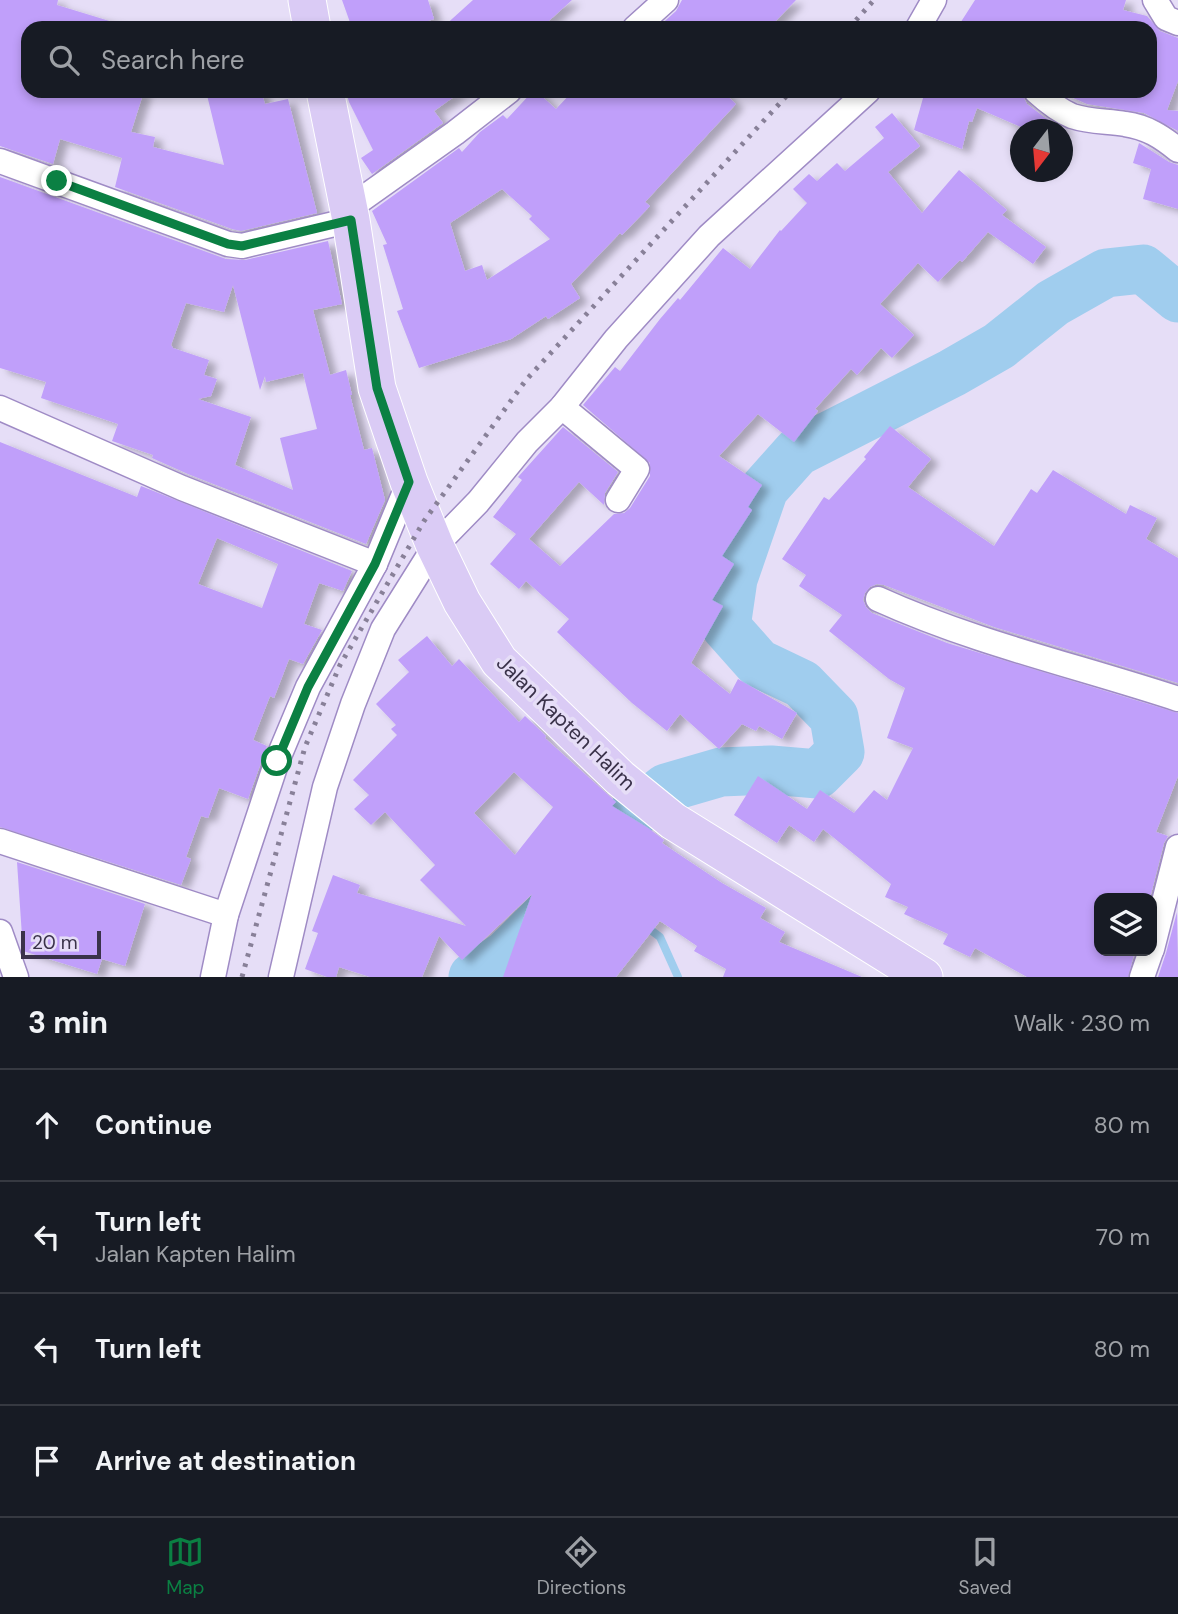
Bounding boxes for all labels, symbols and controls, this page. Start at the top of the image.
search box [21,21,1157,98]
icon: search [45,41,83,79]
text: Search here [101,43,244,77]
north arrow [1010,119,1073,182]
route end [41,165,72,196]
street label: Jalan Kapten Halim [490,649,642,797]
route start [261,745,292,776]
map controls [1094,893,1157,956]
button: layers [1094,893,1157,956]
scale bar [21,928,102,960]
text: 20 m [32,930,78,955]
text: 3 min [28,1003,108,1042]
text: Walk · 230 m [1014,1008,1150,1038]
icon: ahead [28,1106,66,1144]
text: Continue [95,1108,212,1142]
text: 80 m [1094,1110,1150,1140]
text: Turn left [95,1205,202,1239]
icon: left [28,1218,66,1256]
text: 70 m [1096,1222,1150,1252]
text: Jalan Kapten Halim [95,1239,296,1269]
icon: left [28,1330,66,1368]
text: Turn left [95,1332,202,1366]
text: 80 m [1094,1334,1150,1364]
icon: arrive [28,1442,66,1480]
text: Arrive at destination [95,1444,356,1478]
tab: Map [166,1533,204,1600]
tab: Directions [537,1533,626,1600]
tab: Saved [959,1533,1012,1600]

